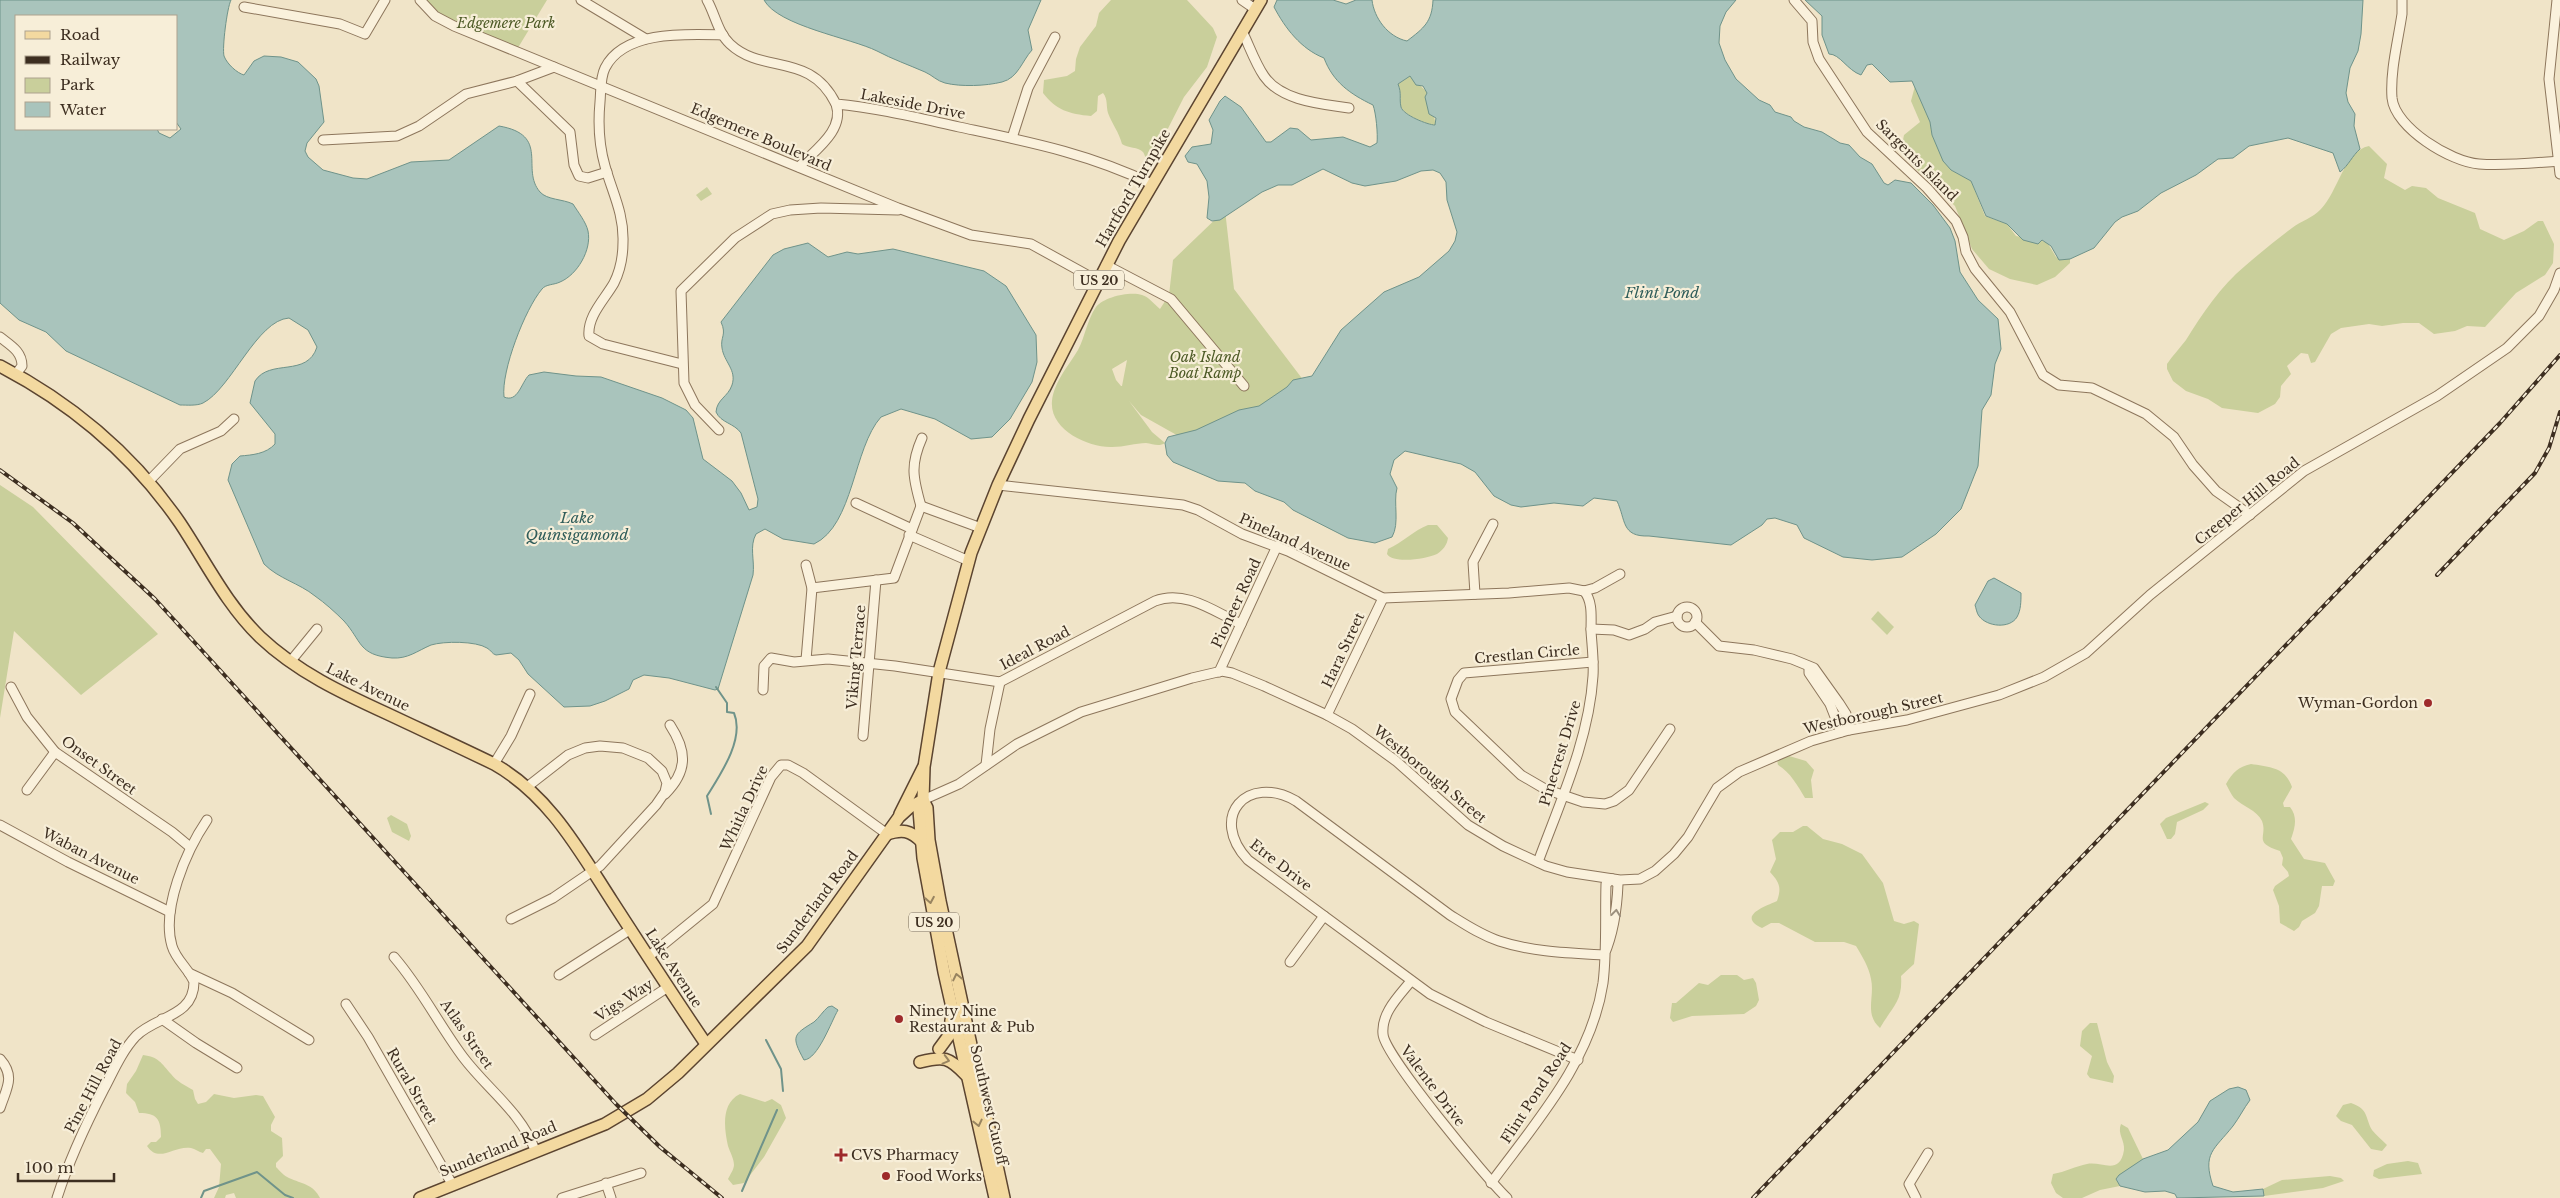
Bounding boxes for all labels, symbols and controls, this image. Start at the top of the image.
park label: Edgemere Park [456,14,555,32]
legend [15,15,178,130]
text: Road [60,25,100,44]
text: Railway [60,50,121,69]
text: Park [60,75,96,94]
street label: Lakeside Drive [859,85,967,123]
street label: Edgemere Boulevard [688,99,835,175]
text: Water [59,100,107,119]
street label: Sargents Island [1872,115,1962,205]
street label: Hartford Turnpike [1092,126,1174,250]
road number: US 20 [1074,270,1124,290]
water label: Flint Pond [1624,283,1699,302]
park label: Oak Island Boat Ramp [1168,348,1242,382]
street label: Creeper Hill Road [2191,453,2304,549]
water label: Lake Quinsigamond [526,508,628,544]
street label: Pineland Avenue [1236,509,1354,575]
street label: Pioneer Road [1207,555,1265,651]
street label: Viking Terrace [842,604,870,711]
street label: Hara Street [1318,609,1369,691]
street label: Ideal Road [997,622,1073,674]
street label: Crestlan Circle [1473,640,1581,668]
street label: Lake Avenue [323,659,413,715]
street label: Westborough Street [1801,688,1945,738]
place label: Wyman-Gordon [2297,694,2418,712]
marker: Wyman-Gordon [2422,697,2434,709]
street label: Pinecrest Drive [1535,698,1585,808]
street label: Westborough Street [1369,721,1491,827]
street label: Onset Street [58,732,141,799]
street label: Whitla Drive [716,762,772,855]
street label: Waban Avenue [39,823,142,888]
street label: Etre Drive [1246,835,1316,895]
street label: Sunderland Road [772,846,862,957]
one-way arrow [924,895,934,904]
one-way arrow [1610,909,1621,917]
road number: US 20 [909,912,959,932]
street label: Lake Avenue [642,925,706,1011]
one-way arrow [952,972,962,981]
street label: Vigs Way [591,975,656,1026]
street label: Atlas Street [436,995,498,1073]
place label: Ninety Nine Restaurant & Pub [909,1002,1035,1036]
marker: Ninety Nine Restaurant & Pub [893,1013,905,1025]
street label: Pine Hill Road [61,1035,126,1136]
street label: Flint Pond Road [1497,1039,1576,1147]
street label: Valente Drive [1396,1041,1469,1130]
street label: Southwest Cutoff [966,1043,1012,1169]
street label: Rural Street [383,1044,442,1128]
one-way arrow [942,1054,950,1065]
street label: Sunderland Road [437,1117,560,1181]
one-way arrow [972,1118,982,1127]
place label: CVS Pharmacy [851,1146,959,1164]
marker: CVS Pharmacy [835,1149,847,1161]
scale bar [18,1150,114,1182]
text: 100 m [25,1158,74,1177]
place label: Food Works [896,1167,982,1185]
marker: Food Works [880,1170,892,1182]

